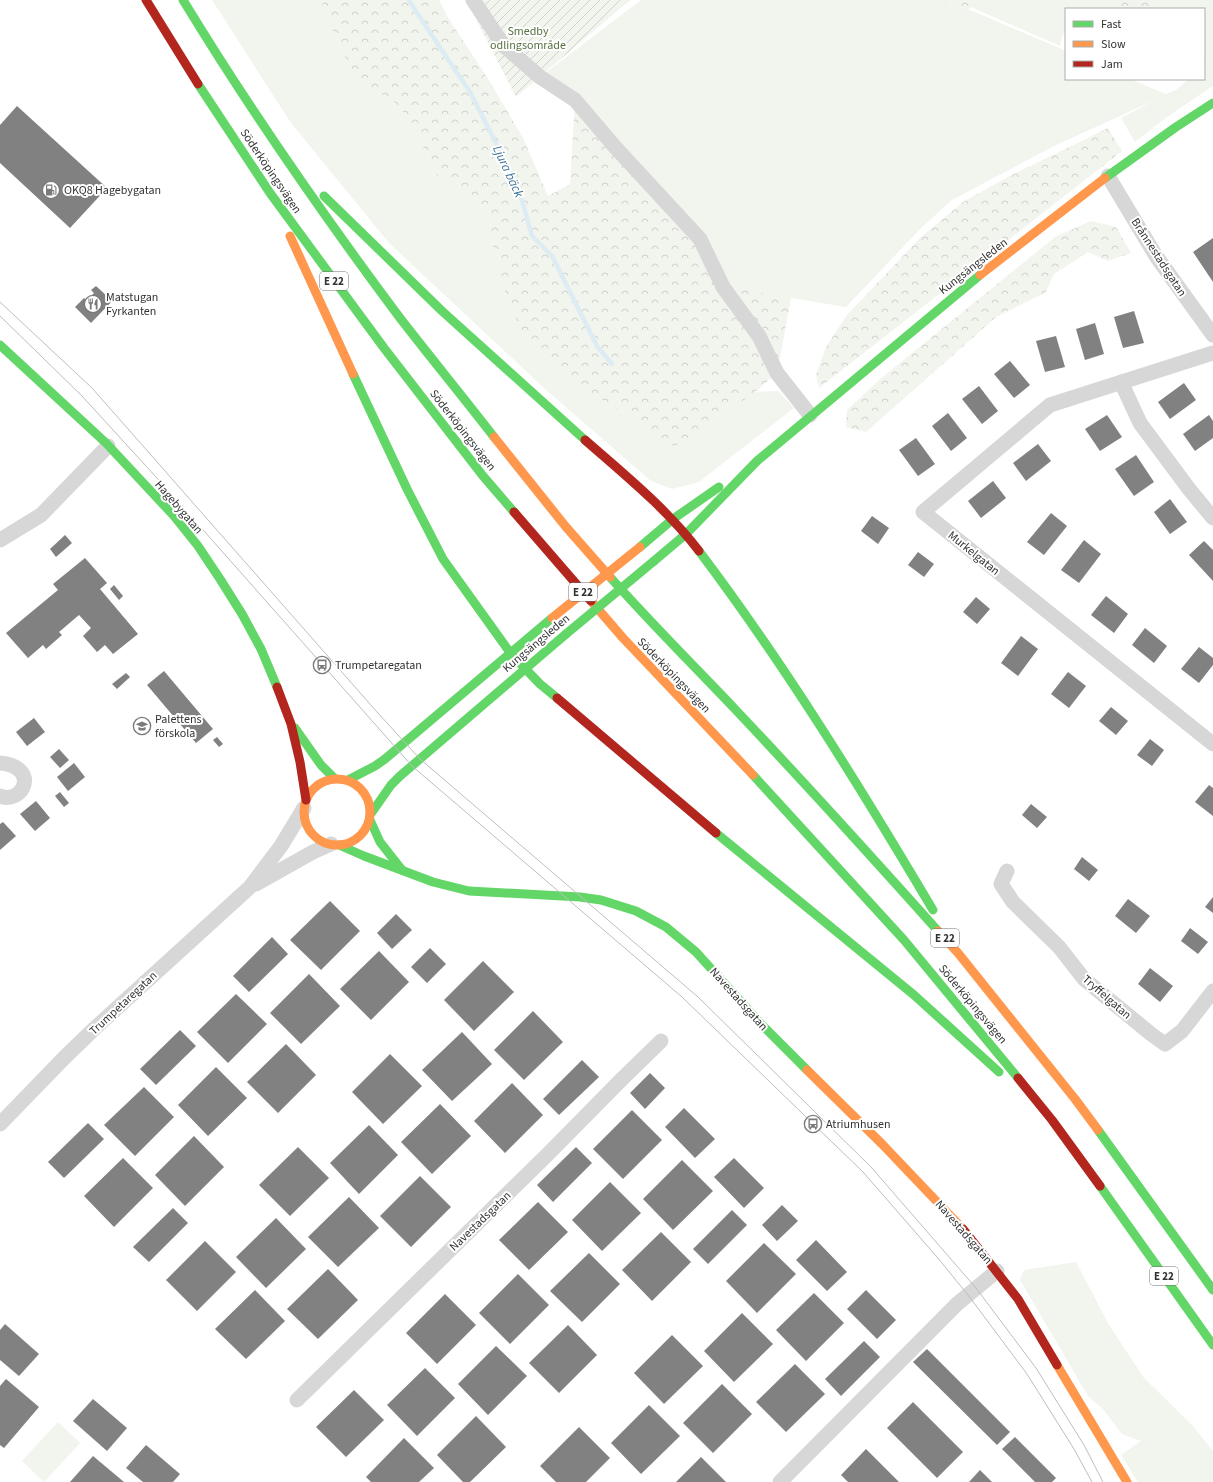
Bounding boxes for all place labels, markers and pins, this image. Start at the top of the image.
fuel station icon: OKQ8 Hagebygatan [41,180,61,200]
place label: OKQ8 Hagebygatan [64,182,161,199]
place label: Matstugan Fyrkanten [106,289,158,320]
restaurant icon: Matstugan Fyrkanten [83,294,103,314]
bus stop icon: Trumpetaregatan [312,655,332,675]
place label: Trumpetaregatan [335,657,422,674]
place label: Palettens förskola [155,711,201,742]
school or university icon: Palettens förskola [132,716,152,736]
bus stop icon: Atriumhusen [803,1114,823,1134]
place label: Atriumhusen [826,1116,891,1133]

